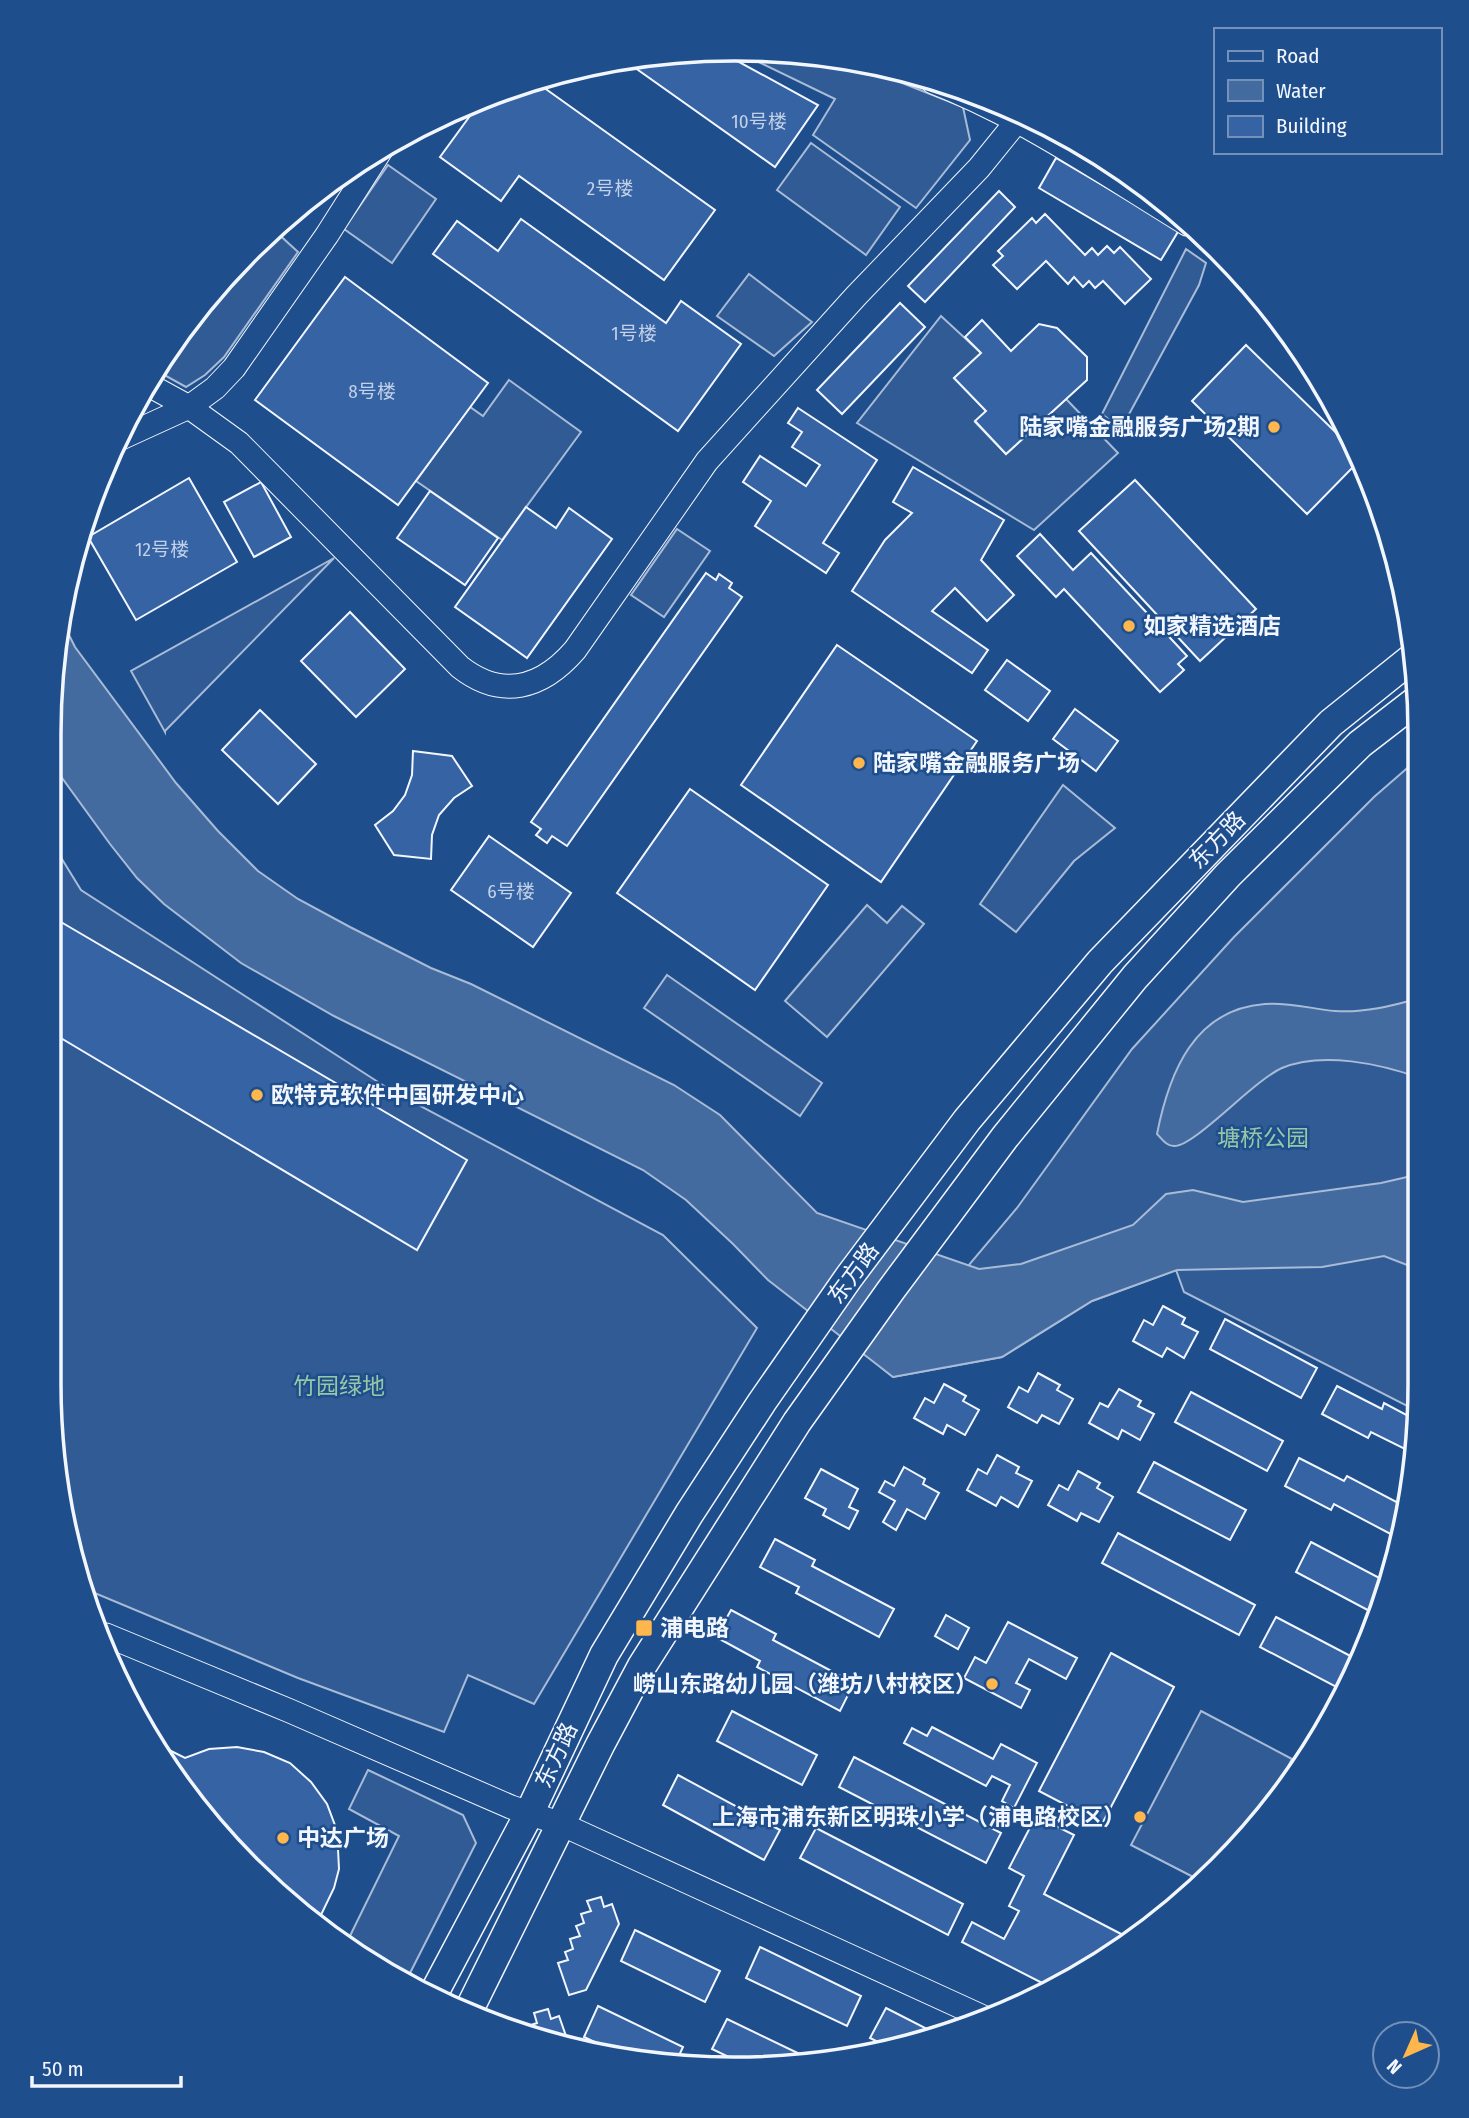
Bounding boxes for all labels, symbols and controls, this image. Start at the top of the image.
legend [1214,28,1441,154]
text: Road [1276,43,1320,69]
text: Water [1276,78,1326,104]
house number: 10号楼 [731,110,787,133]
text: Building [1276,113,1347,139]
house number: 2号楼 [587,177,633,200]
house number: 1号楼 [611,322,657,345]
house number: 8号楼 [348,380,396,403]
place label: 陆家嘴金融服务广场2期 [1019,413,1260,441]
marker: 陆家嘴金融服务广场2期 [1266,419,1282,435]
house number: 12号楼 [135,538,189,561]
place label: 如家精选酒店 [1143,612,1281,640]
marker: 如家精选酒店 [1121,618,1137,634]
place label: 陆家嘴金融服务广场 [873,749,1080,777]
marker: 陆家嘴金融服务广场 [851,755,867,771]
street label: 东方路 [1183,805,1251,875]
house number: 6号楼 [487,880,535,903]
place label: 欧特克软件中国研发中心 [271,1081,524,1109]
marker: 欧特克软件中国研发中心 [249,1087,265,1103]
park label: 塘桥公园 [1217,1124,1309,1152]
street label: 东方路 [821,1237,885,1309]
park label: 竹园绿地 [293,1372,385,1400]
place label: 浦电路 [660,1614,729,1642]
marker: 浦电路 [634,1618,654,1638]
place label: 崂山东路幼儿园（潍坊八村校区） [633,1670,978,1698]
marker: 崂山东路幼儿园（潍坊八村校区） [984,1676,1000,1692]
street label: 东方路 [529,1718,583,1792]
place label: 上海市浦东新区明珠小学（浦电路校区） [712,1803,1126,1831]
marker: 上海市浦东新区明珠小学（浦电路校区） [1132,1809,1148,1825]
place label: 中达广场 [297,1824,389,1852]
marker: 中达广场 [275,1830,291,1846]
north arrow [1371,2020,1441,2090]
scale bar [32,2044,180,2088]
text: N [1382,2055,1406,2079]
text: 50 m [42,2056,84,2082]

